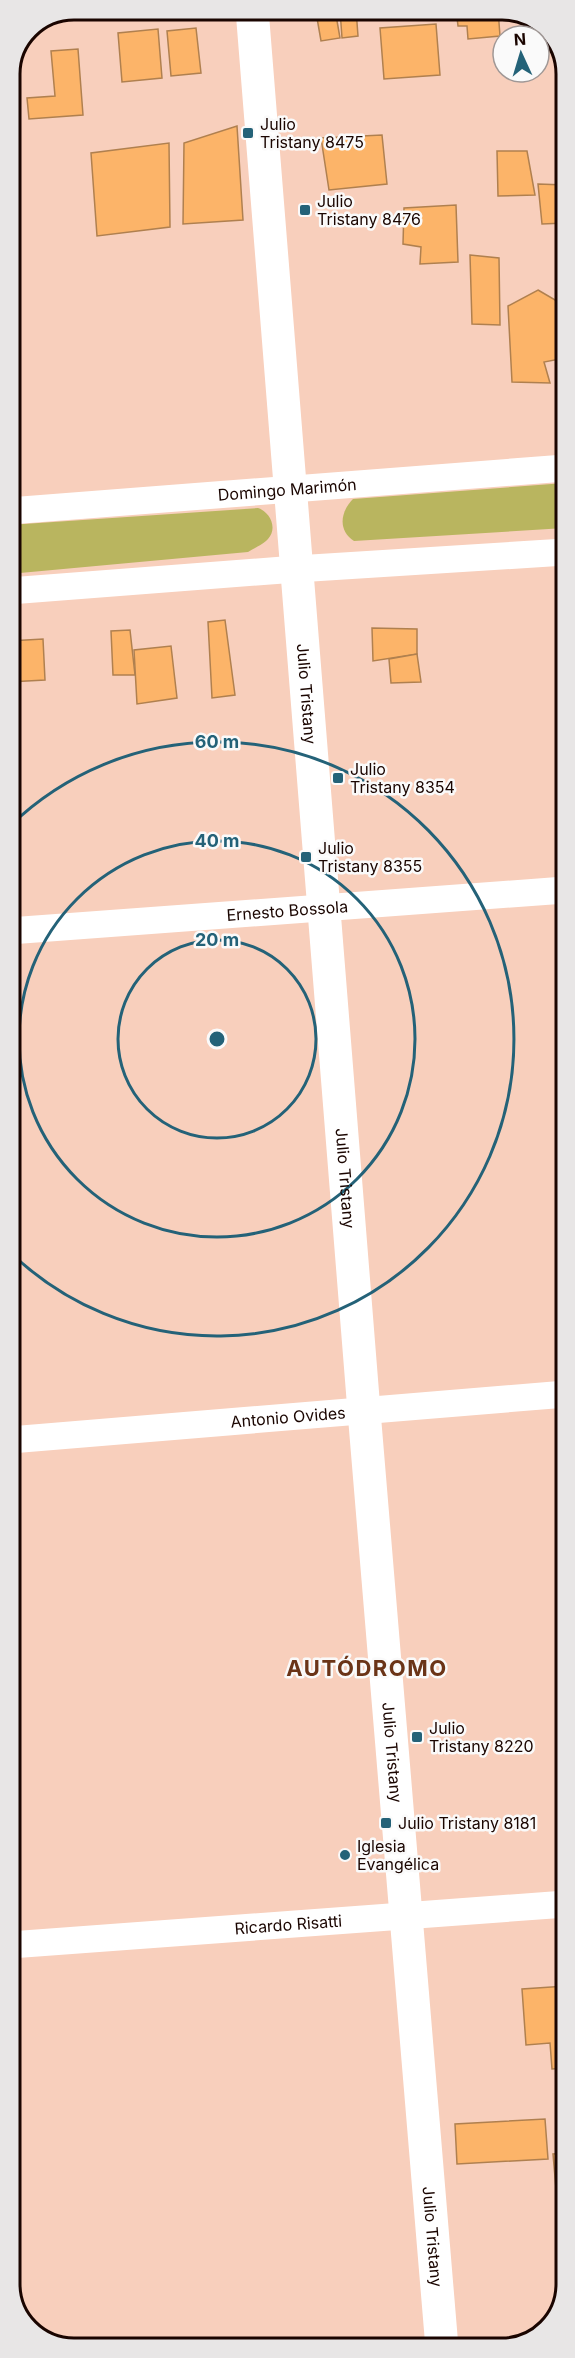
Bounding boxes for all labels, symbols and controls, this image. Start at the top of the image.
north arrow [491,24,551,84]
text: N [513,29,527,49]
place label: Julio Tristany 8475 [260,114,364,152]
marker: Julio Tristany 8475 [241,126,255,140]
place label: Julio Tristany 8476 [317,191,421,229]
marker: Julio Tristany 8476 [298,203,312,217]
street label: Domingo Marimón [217,474,357,505]
street label: Julio Tristany [293,643,321,745]
text: 60 m [195,731,239,752]
place label: Julio Tristany 8354 [350,759,455,797]
marker: Julio Tristany 8354 [331,771,345,785]
text: 40 m [195,830,240,851]
place label: Julio Tristany 8355 [318,838,422,876]
marker: Julio Tristany 8355 [299,850,313,864]
street label: Ernesto Bossola [226,896,349,925]
text: 20 m [195,929,239,950]
centre of rings [207,1029,227,1049]
street label: Julio Tristany [331,1127,359,1229]
street label: Antonio Ovides [230,1402,346,1432]
district label: AUTÓDROMO [286,1655,448,1681]
street label: Julio Tristany [378,1701,407,1804]
place label: Julio Tristany 8220 [429,1718,534,1756]
marker: Julio Tristany 8220 [410,1730,424,1744]
place label: Julio Tristany 8181 [398,1813,536,1833]
marker: Julio Tristany 8181 [379,1816,393,1830]
place label: Iglesia Evangélica [357,1836,439,1874]
marker: Iglesia Evangélica [338,1848,352,1862]
street label: Ricardo Risatti [234,1911,343,1938]
street label: Julio Tristany [419,2186,447,2288]

